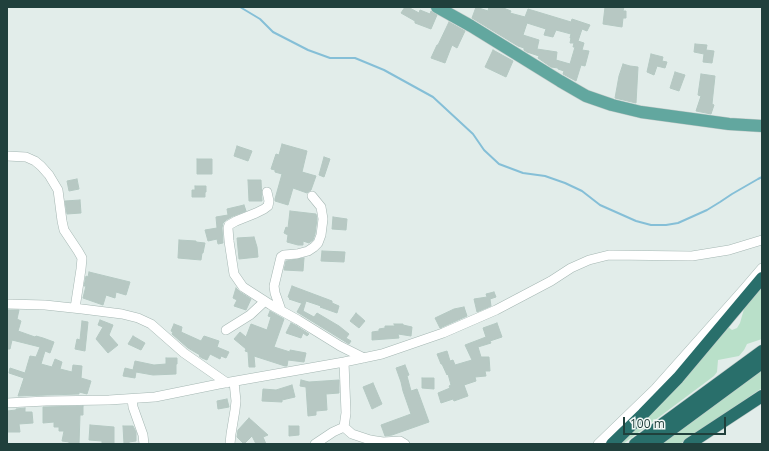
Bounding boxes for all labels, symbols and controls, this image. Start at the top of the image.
scale bar [625,409,728,435]
text: 100 m [630,415,665,432]

